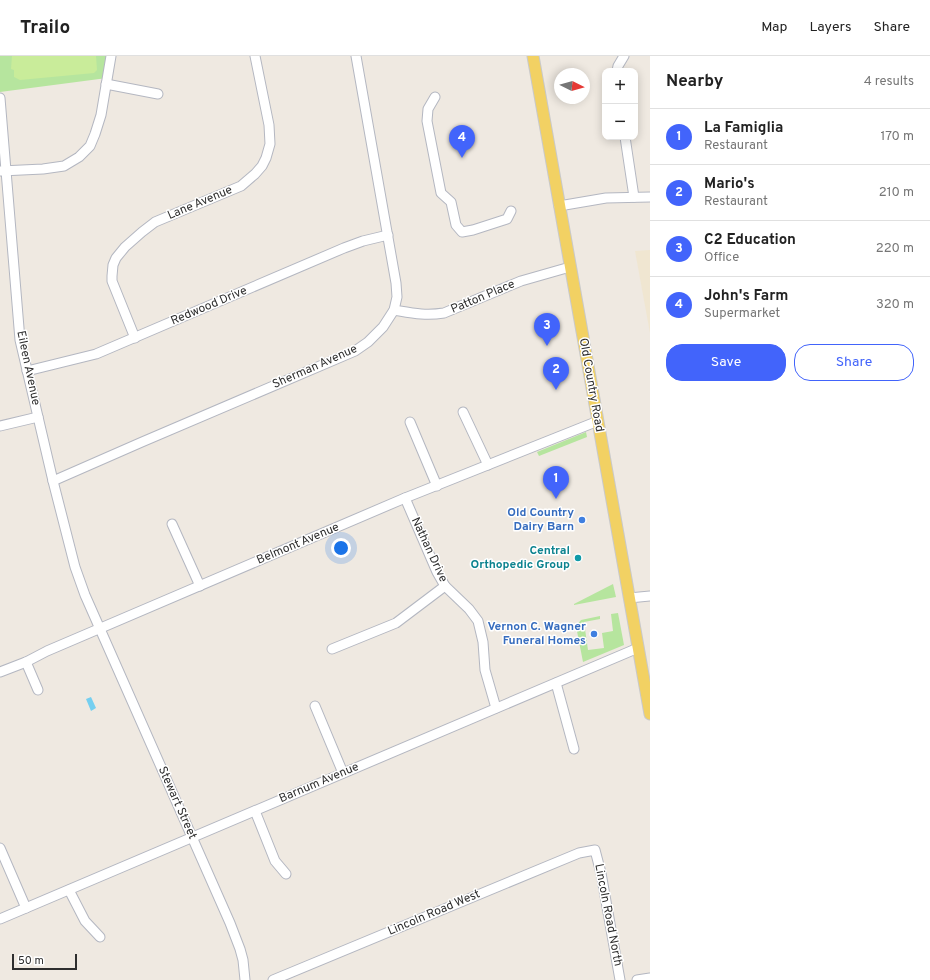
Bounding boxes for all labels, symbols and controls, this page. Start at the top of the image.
text: Trailo [20,16,70,40]
text: Map [761,19,787,36]
text: Layers [809,19,851,36]
text: Share [873,19,910,36]
north arrow [554,68,590,104]
map controls [602,68,638,140]
button: + [602,68,638,104]
text: Nearby [666,71,723,93]
text: 4 results [864,74,914,90]
button: − [602,104,638,140]
text: La Famiglia [704,119,783,138]
pin: 4 [449,125,475,158]
text: 1 [676,129,682,145]
text: 170 m [880,129,914,145]
text: Restaurant [704,138,768,154]
text: Mario's [704,175,755,194]
street label: Lane Avenue [165,182,235,224]
text: 2 [675,185,683,201]
text: 210 m [879,185,914,201]
text: Restaurant [704,194,768,210]
text: C2 Education [704,231,796,250]
text: 3 [675,241,683,257]
text: 220 m [876,241,914,257]
text: Office [704,250,739,266]
street label: Patton Place [448,276,518,318]
street label: Redwood Drive [168,283,250,329]
text: John's Farm [704,287,788,306]
text: 4 [675,297,683,313]
text: 320 m [876,297,914,313]
text: Supermarket [704,306,780,322]
pin: 3 [534,313,560,346]
street label: Eileen Avenue [12,329,44,407]
street label: Old Country Road [575,337,607,433]
street label: Sherman Avenue [270,341,360,393]
button: Save [666,344,786,381]
button: Share [794,344,914,381]
pin: 2 [543,357,569,390]
pin: 1 [543,466,569,499]
place label: Old Country Dairy Barn [507,505,574,535]
street label: Nathan Drive [407,515,451,585]
marker: Old Country Dairy Barn [577,515,587,525]
street label: Belmont Avenue [254,519,342,569]
your location [331,538,351,558]
place label: Central Orthopedic Group [471,543,570,573]
marker: Central Orthopedic Group [573,553,583,563]
place label: Vernon C. Wagner Funeral Homes [488,619,586,649]
marker: Vernon C. Wagner Funeral Homes [589,629,599,639]
street label: Barnum Avenue [277,759,361,807]
street label: Stewart Street [154,764,200,842]
street label: Lincoln Road North [590,862,626,968]
street label: Lincoln Road West [385,886,483,940]
scale bar [12,952,77,971]
text: 50 m [18,954,44,968]

